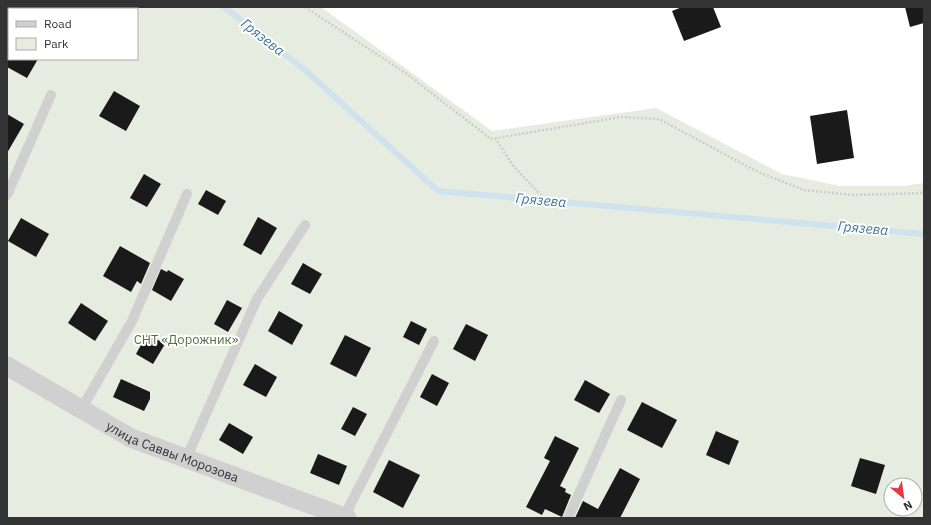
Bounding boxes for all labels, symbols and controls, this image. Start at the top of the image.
legend [8,8,138,60]
water label: Грязева [237,14,289,60]
text: Road [44,16,72,31]
text: Park [44,36,69,51]
water label: Грязева [515,189,567,211]
water label: Грязева [837,217,889,239]
park label: СНТ «Дорожник» [134,331,239,348]
street label: улица Саввы Морозова [103,417,241,486]
north arrow [883,477,923,517]
text: N [901,498,915,514]

